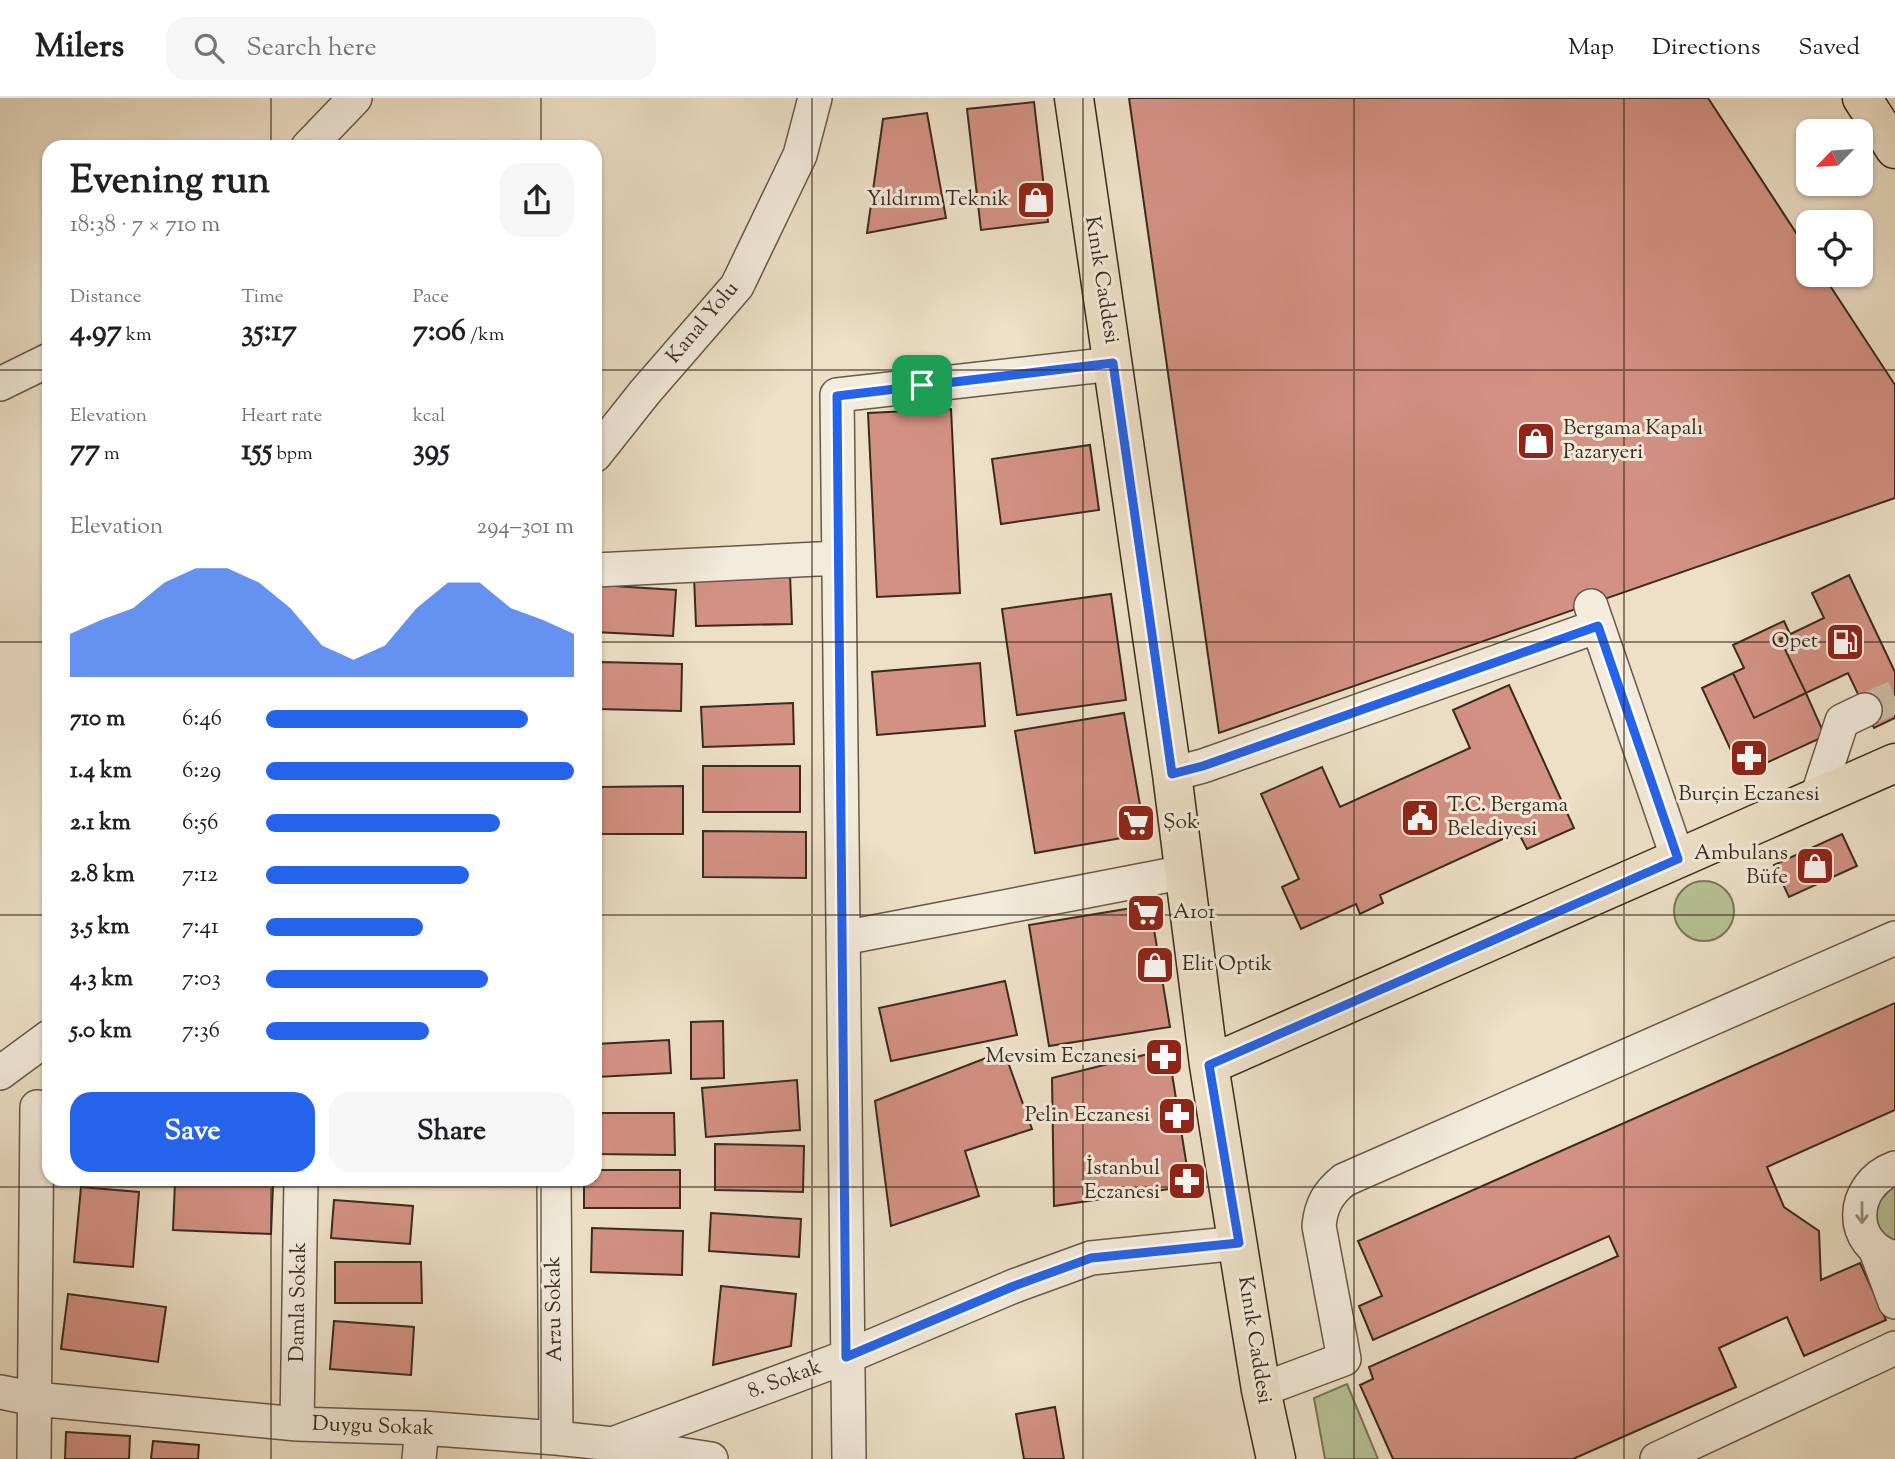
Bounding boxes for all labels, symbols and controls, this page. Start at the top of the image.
search box [166,17,656,80]
text: Milers [35,24,124,72]
icon: search [190,29,228,67]
text: Search here [246,30,377,67]
text: Map [1568,31,1614,65]
text: Directions [1652,31,1760,65]
text: Saved [1798,31,1860,65]
north arrow [1796,119,1872,196]
map controls [1796,119,1873,287]
text: Evening run [70,156,270,210]
button: share [500,163,574,237]
shop icon: Yıldırım Teknik [1015,179,1057,221]
place label: Yıldırım Teknik [867,185,1010,215]
text: 18:38 · 7 × 710 m [70,209,220,242]
button: locate [1796,210,1873,287]
street label: Kınık Caddesi [1076,214,1126,346]
street label: Kanal Yolu [660,275,746,371]
text: Distance [70,284,142,311]
text: Time [241,284,284,311]
text: Pace [413,284,449,311]
text: 4.97 [70,311,122,354]
text: 35:17 [241,311,297,354]
text: 7:06 [413,311,466,354]
text: km [122,322,152,349]
text: /km [466,322,504,349]
pin [892,355,952,415]
icon: arrive [903,366,941,404]
text: Elevation [70,403,147,430]
text: Heart rate [241,403,322,430]
text: kcal [413,403,445,430]
place label: Bergama Kapalı Pazaryeri [1563,414,1703,468]
shop icon: Bergama Kapalı Pazaryeri [1515,420,1557,462]
text: 77 [70,430,100,473]
text: 155 [241,430,272,473]
text: 395 [413,430,450,473]
text: m [100,441,120,468]
text: bpm [272,441,313,468]
text: Elevation [70,511,163,544]
text: 294–301 m [476,511,574,544]
fuel station icon: Opet [1824,621,1866,663]
place label: Opet [1772,627,1818,657]
text: 710 m [70,703,125,736]
text: 6:46 [182,703,222,736]
pharmacy icon: Burçin Eczanesi [1728,737,1770,779]
text: 1.4 km [70,755,132,788]
text: 6:29 [182,755,221,788]
place label: Burçin Eczanesi [1678,780,1820,810]
place label: T.C. Bergama Belediyesi [1447,791,1569,845]
public building icon: T.C. Bergama Belediyesi [1399,797,1441,839]
supermarket icon: Şok [1115,802,1157,844]
text: 2.1 km [70,807,131,840]
text: 6:56 [182,807,218,840]
place label: Şok [1163,808,1199,838]
place label: Ambulans Büfe [1694,839,1788,893]
shop icon: Ambulans Büfe [1794,845,1836,887]
text: 2.8 km [70,859,135,892]
text: 7:12 [182,859,218,892]
supermarket icon: A101 [1125,892,1167,934]
place label: A101 [1173,898,1215,928]
text: 3.5 km [70,911,129,944]
text: 7:41 [182,911,219,944]
shop icon: Elit Optik [1134,944,1176,986]
place label: Elit Optik [1182,950,1273,980]
text: 4.3 km [70,963,133,996]
text: 7:03 [182,963,221,996]
text: 5.0 km [70,1015,132,1048]
text: 7:36 [182,1015,220,1048]
pharmacy icon: Mevsim Eczanesi [1143,1036,1185,1078]
place label: Mevsim Eczanesi [986,1042,1137,1072]
button: Save [70,1092,315,1172]
button: Share [329,1092,574,1172]
pharmacy icon: Pelin Eczanesi [1156,1095,1198,1137]
place label: Pelin Eczanesi [1025,1101,1150,1131]
place label: İstanbul Eczanesi [1084,1154,1160,1208]
pharmacy icon: İstanbul Eczanesi [1166,1160,1208,1202]
one-way arrow [1855,1202,1869,1225]
street label: Damla Sokak [283,1241,315,1362]
street label: Arzu Sokak [539,1255,571,1362]
street label: Kınık Caddesi [1229,1274,1279,1406]
street label: 8. Sokak [744,1353,827,1407]
street label: Duygu Sokak [311,1410,435,1444]

